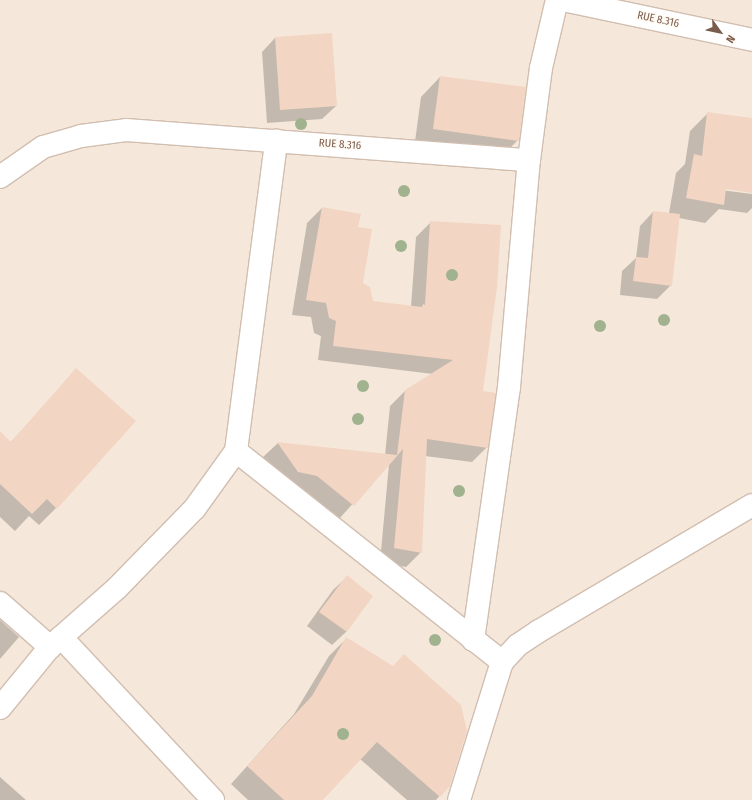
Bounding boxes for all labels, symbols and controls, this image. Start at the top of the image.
street label: RUE 8.316 [636,9,680,31]
north arrow [700,12,740,52]
text: N [723,33,738,45]
street label: RUE 8.316 [318,137,362,153]

